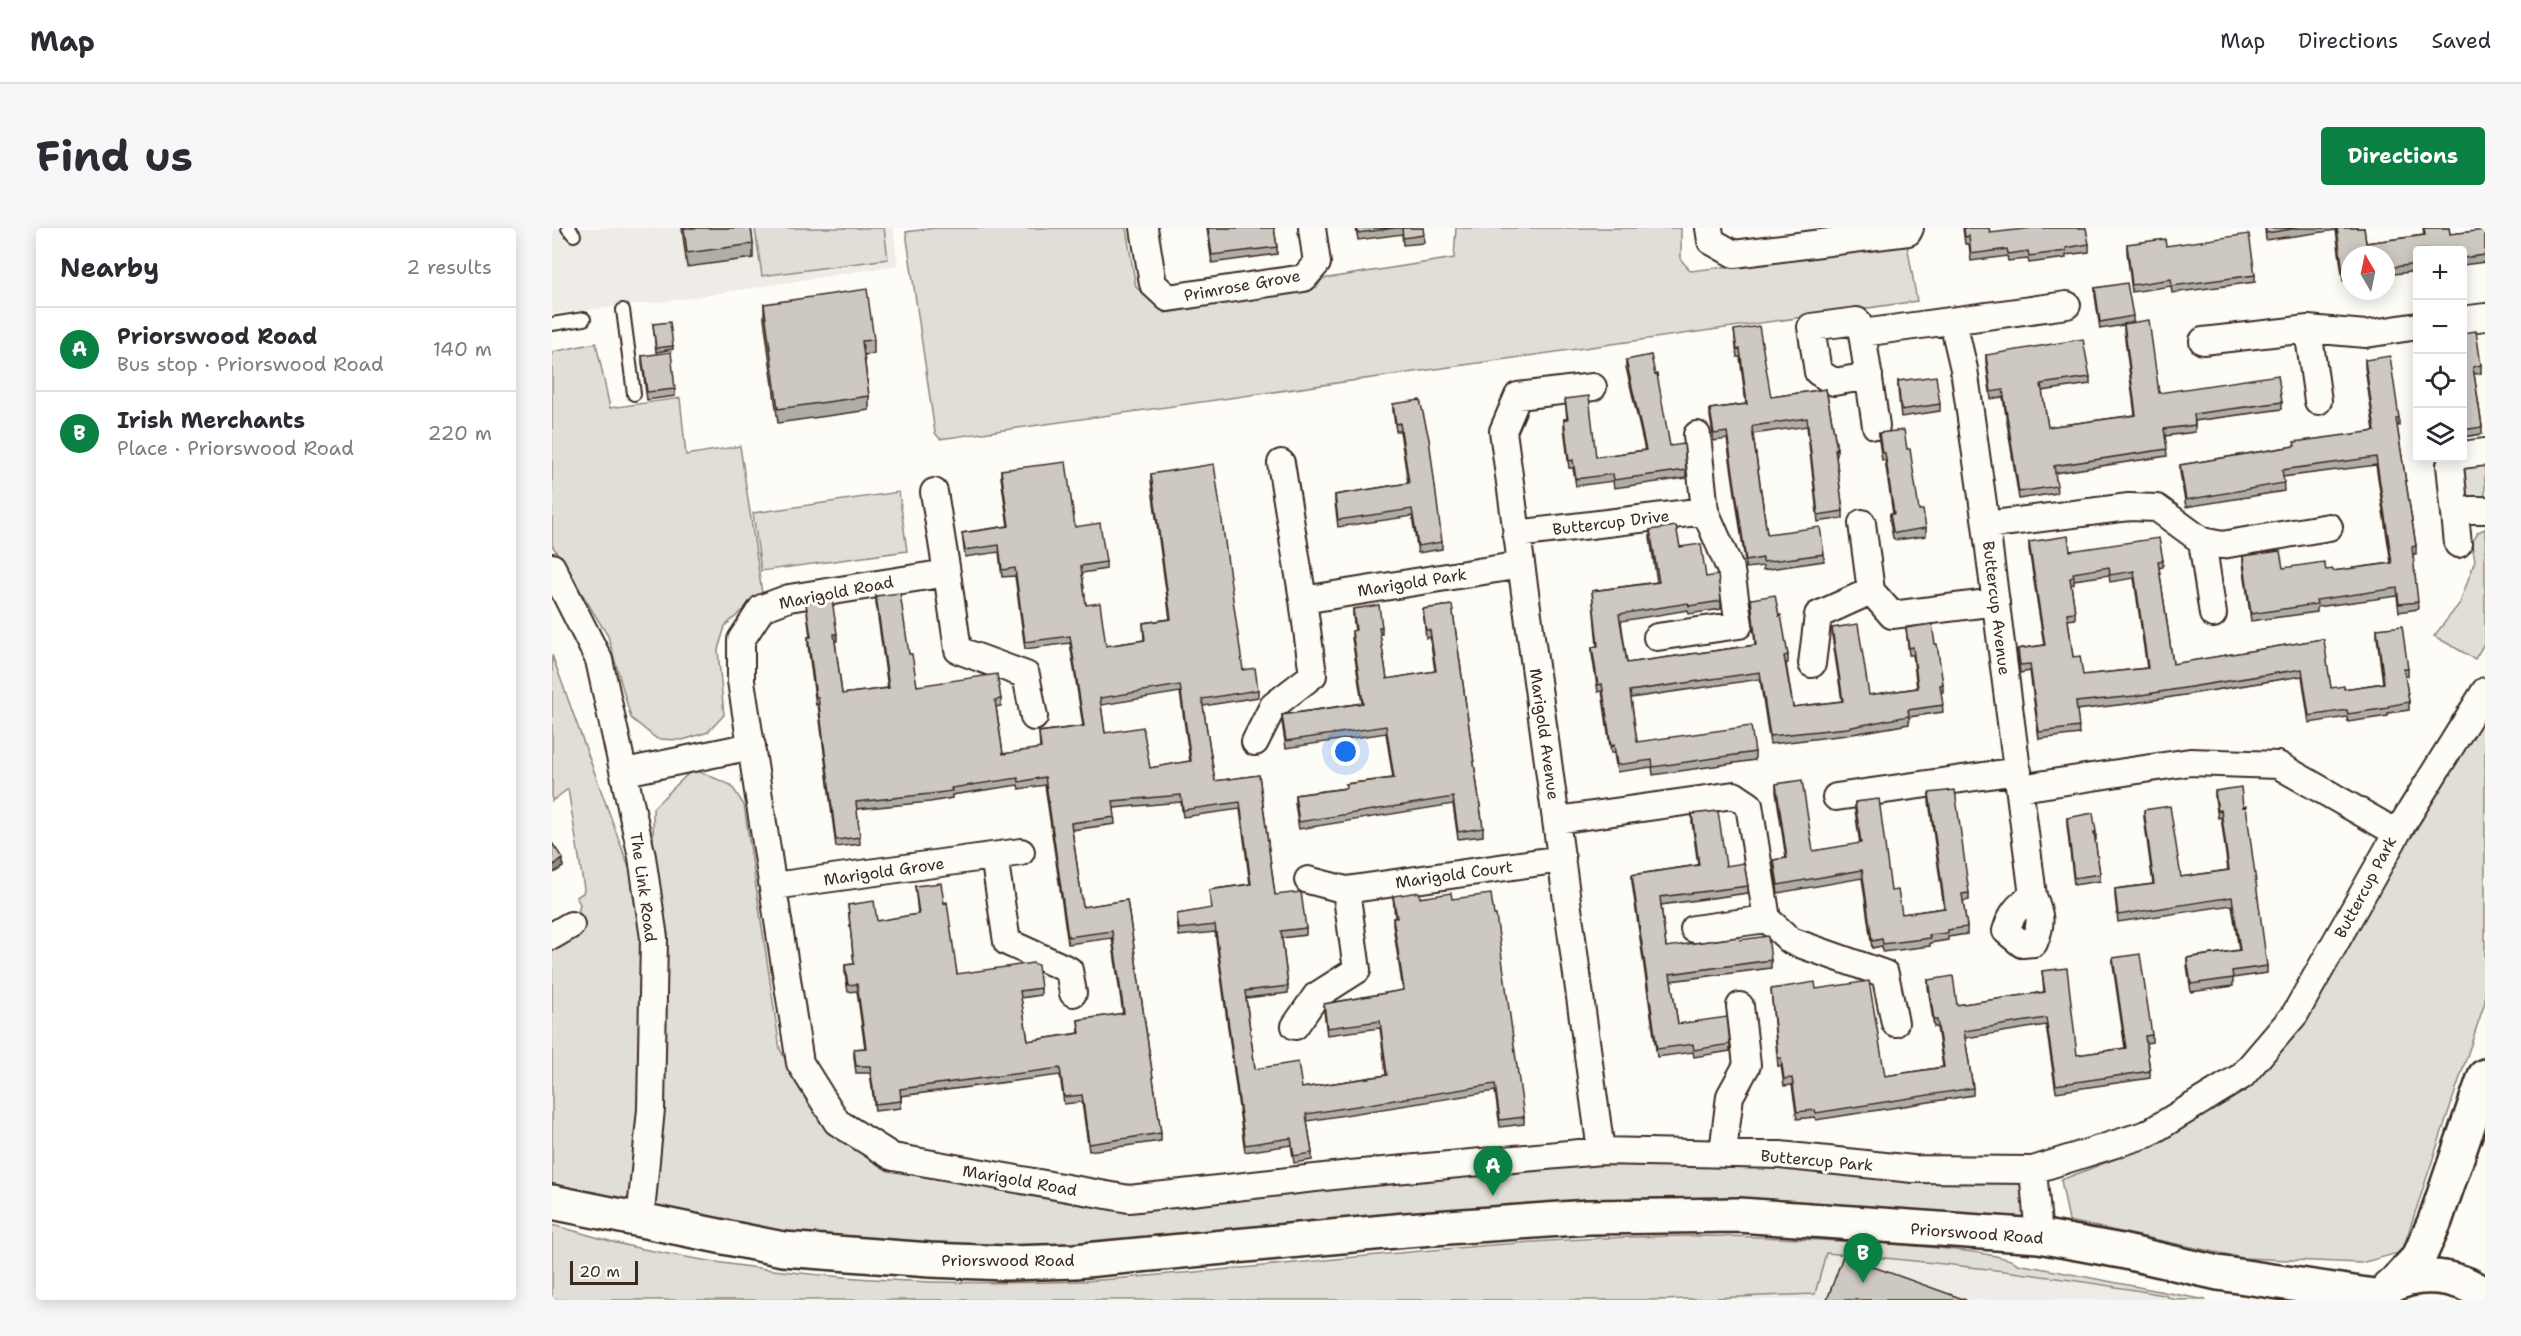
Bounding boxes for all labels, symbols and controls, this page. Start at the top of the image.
text: Map [30,22,95,60]
text: Map [2220,27,2265,55]
text: Directions [2298,27,2398,55]
text: Saved [2431,27,2491,55]
button: Directions [2321,127,2485,185]
text: Find us [36,128,193,184]
north arrow [2341,246,2395,300]
map controls [2413,246,2467,462]
button: + [2413,246,2467,300]
text: Nearby [60,250,159,285]
text: 2 results [406,254,492,280]
street label: Primrose Grove [1182,265,1302,306]
button: − [2413,300,2467,354]
text: Priorswood Road [117,322,317,351]
text: A [72,336,87,362]
text: 140 m [433,336,492,362]
text: Bus stop · Priorswood Road [117,351,384,377]
button: locate [2413,354,2467,408]
text: Irish Merchants [117,406,305,435]
button: layers [2413,408,2467,462]
text: B [73,420,86,446]
text: 220 m [428,420,492,446]
text: Place · Priorswood Road [117,435,354,461]
street label: Buttercup Drive [1551,505,1671,540]
street label: Buttercup Avenue [1978,540,2015,676]
street label: Marigold Park [1356,563,1468,601]
street label: Marigold Road [777,571,895,614]
street label: Marigold Avenue [1525,667,1564,801]
your location [1331,737,1360,766]
street label: The Link Road [625,831,662,943]
street label: Buttercup Park [2330,833,2401,942]
street label: Marigold Grove [822,853,946,890]
street label: Marigold Court [1394,856,1514,893]
street label: Buttercup Park [1760,1145,1874,1176]
pin: A [1474,1146,1512,1196]
street label: Marigold Road [961,1160,1079,1201]
street label: Priorswood Road [1910,1218,2044,1249]
pin: B [1844,1234,1882,1283]
street label: Priorswood Road [941,1250,1075,1271]
scale bar [570,1258,638,1286]
text: 20 m [579,1261,620,1282]

